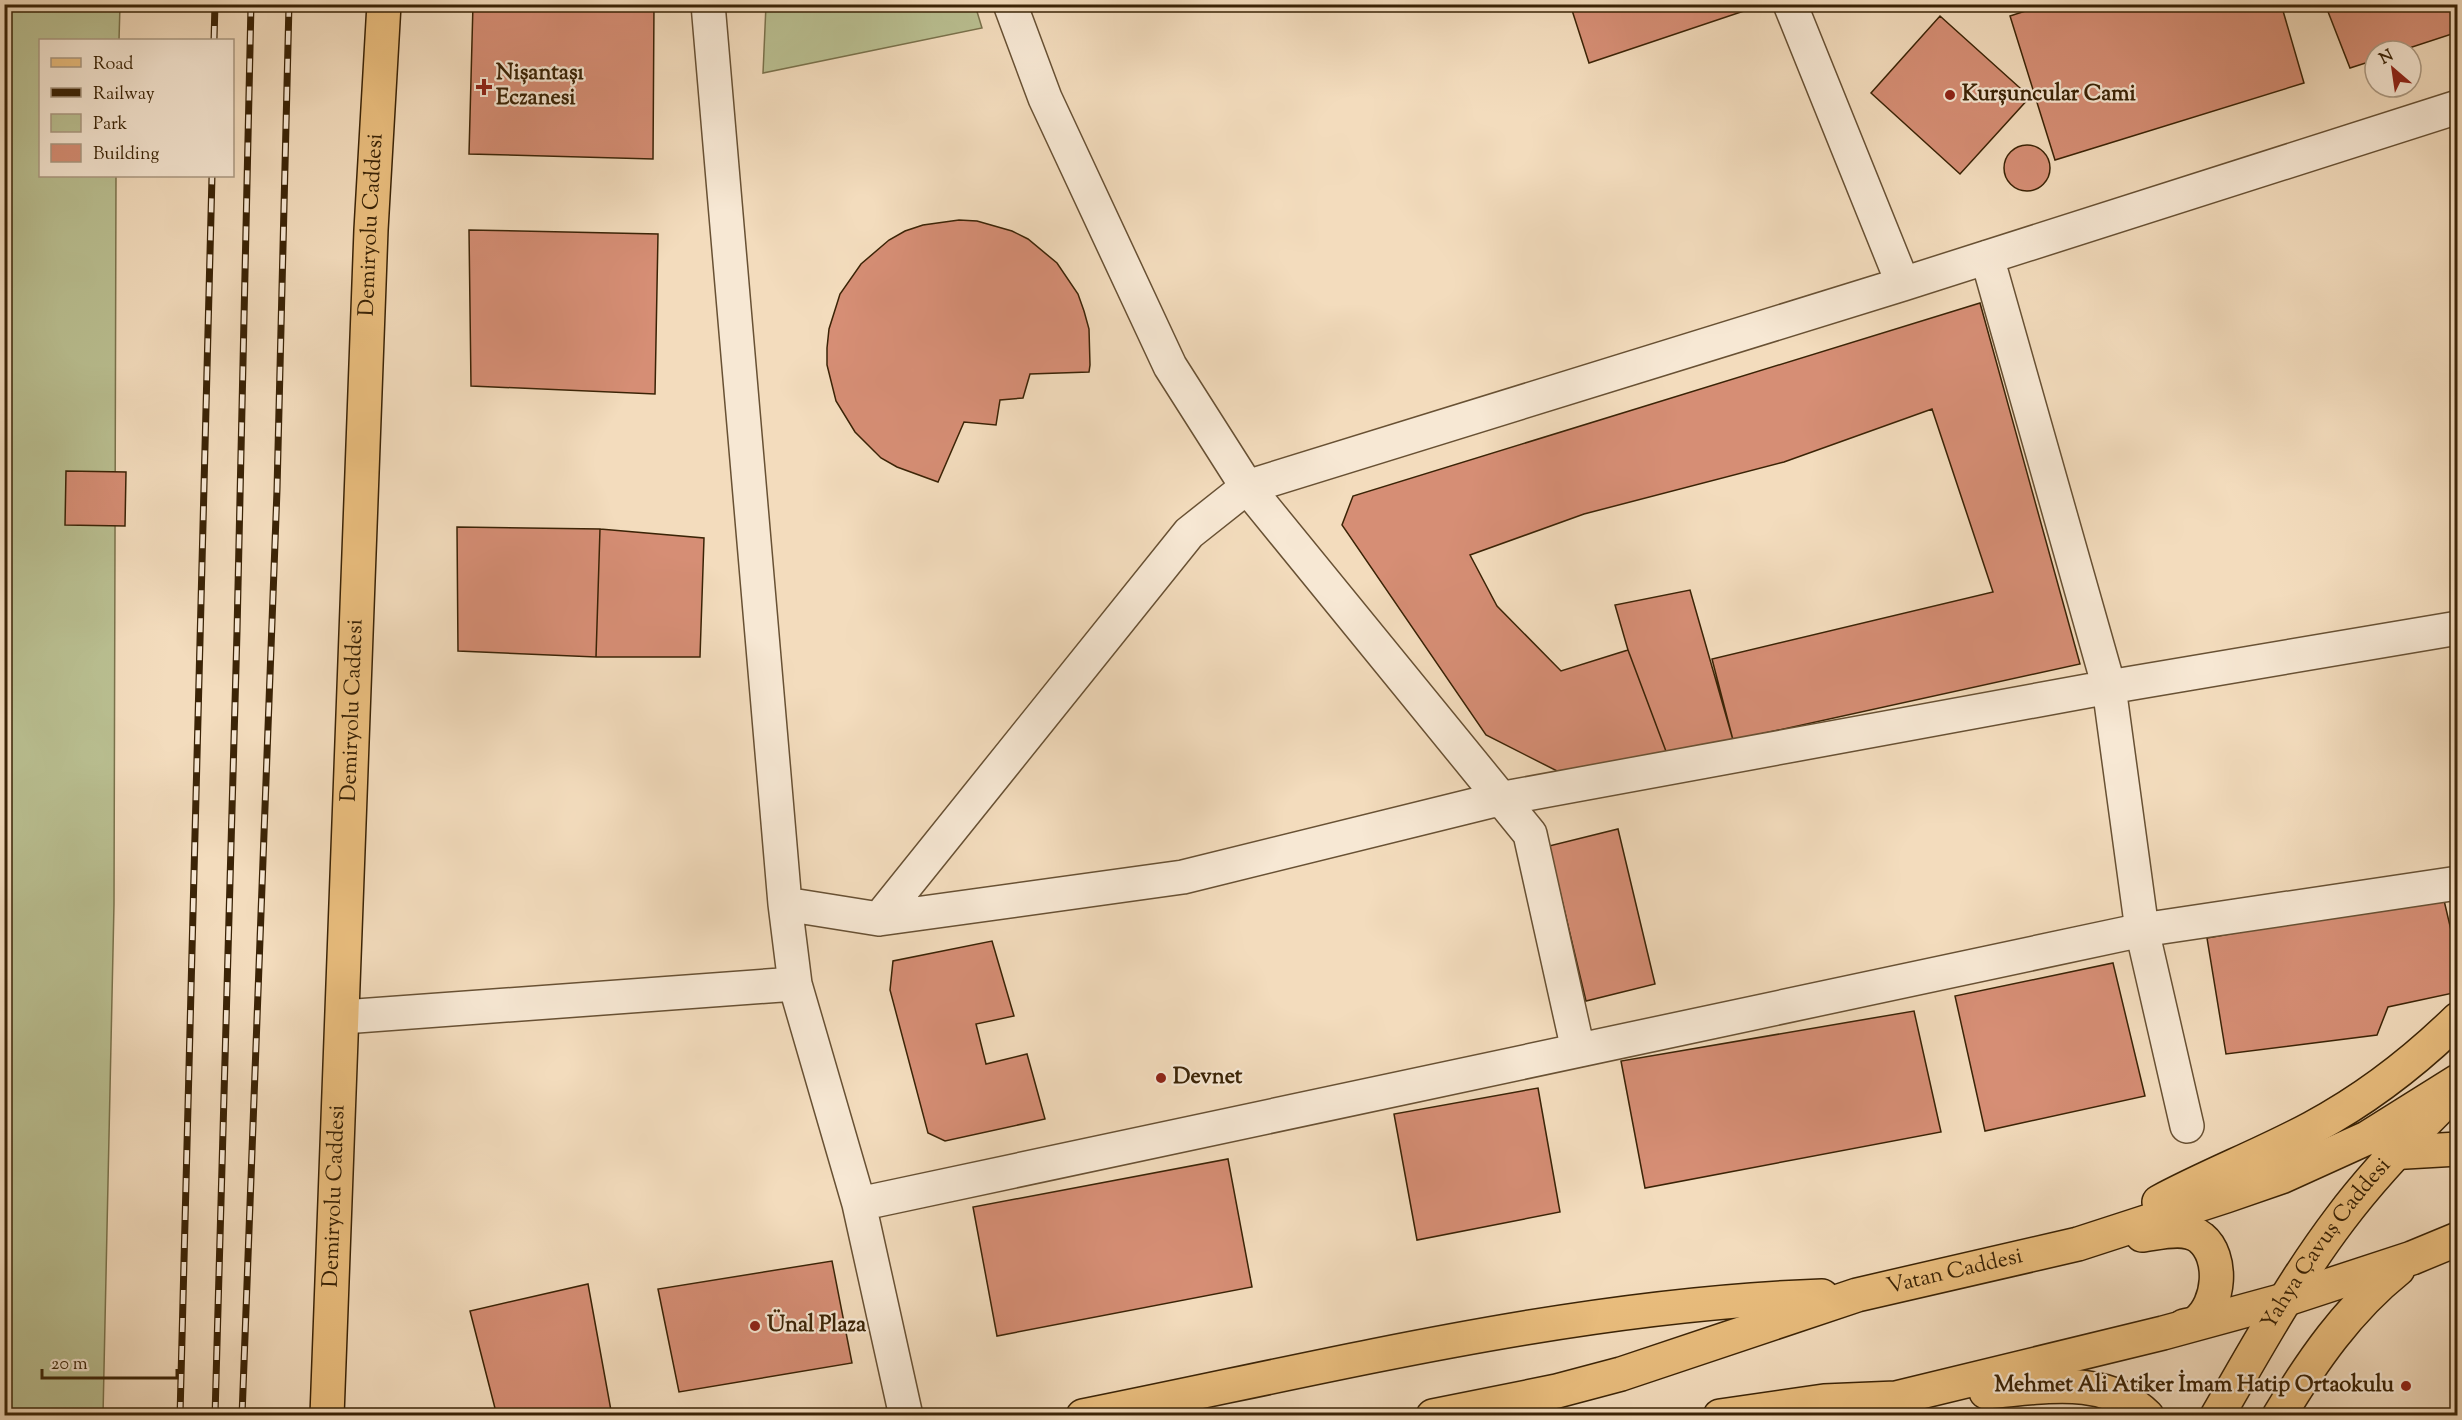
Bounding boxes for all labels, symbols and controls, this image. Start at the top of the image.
legend [39,39,234,177]
north arrow [2363,39,2423,99]
text: N [2376,45,2398,71]
text: Road [93,52,133,78]
place label: Nişantaşı Eczanesi [496,58,585,115]
place label: Kurşuncular Cami [1962,79,2136,111]
marker: Nişantaşı Eczanesi [477,80,491,94]
text: Railway [93,82,155,108]
marker: Kurşuncular Cami [1943,88,1957,102]
text: Park [93,112,128,138]
street label: Demiryolu Caddesi [352,133,393,317]
text: Building [93,142,159,168]
street label: Demiryolu Caddesi [334,618,373,803]
place label: Devnet [1173,1062,1243,1094]
marker: Devnet [1154,1071,1168,1085]
street label: Demiryolu Caddesi [316,1104,355,1288]
street label: Yahya Çavuş Caddesi [2254,1151,2399,1336]
street label: Vatan Caddesi [1884,1241,2026,1304]
place label: Ünal Plaza [767,1309,867,1342]
marker: Ünal Plaza [748,1319,762,1333]
scale bar [42,1342,177,1380]
text: 20 m [51,1352,88,1378]
place label: Mehmet Ali Atiker İmam Hatip Ortaokulu [1994,1369,2394,1402]
marker: Mehmet Ali Atiker İmam Hatip Ortaokulu [2399,1379,2413,1393]

